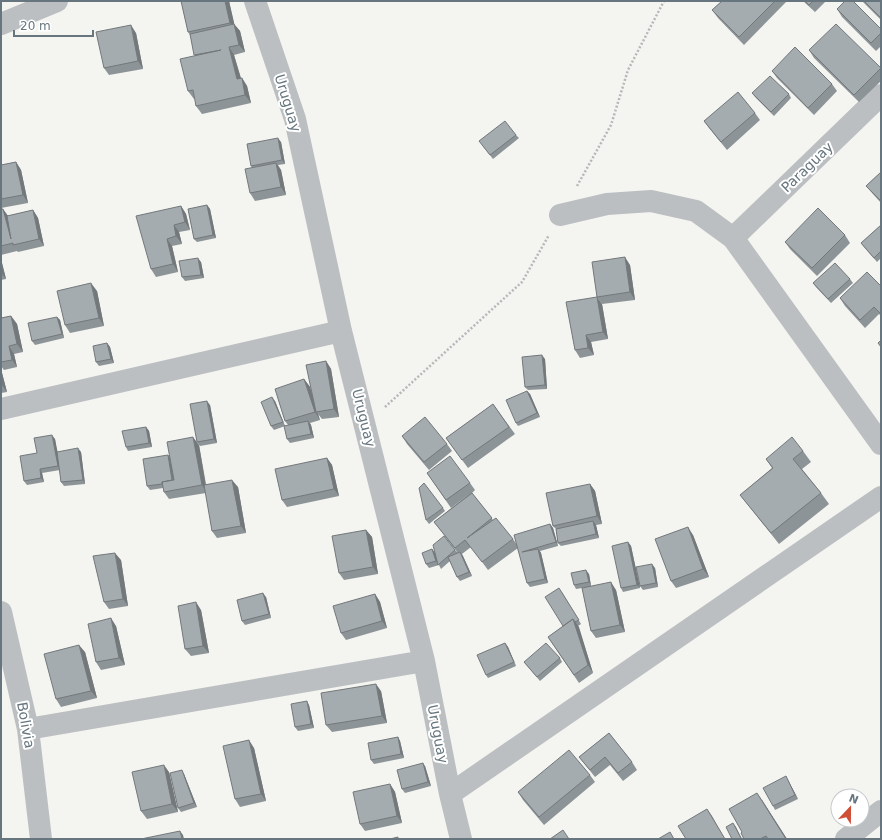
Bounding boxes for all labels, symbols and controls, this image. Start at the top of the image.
scale bar [14,12,93,38]
text: 20 m [20,19,51,33]
street label: Uruguay [272,72,304,134]
street label: Paraguay [778,139,836,195]
street label: Uruguay [349,387,379,449]
street label: Bolivia [14,701,38,749]
street label: Uruguay [424,703,452,765]
north arrow [830,788,870,828]
text: N [847,791,860,807]

